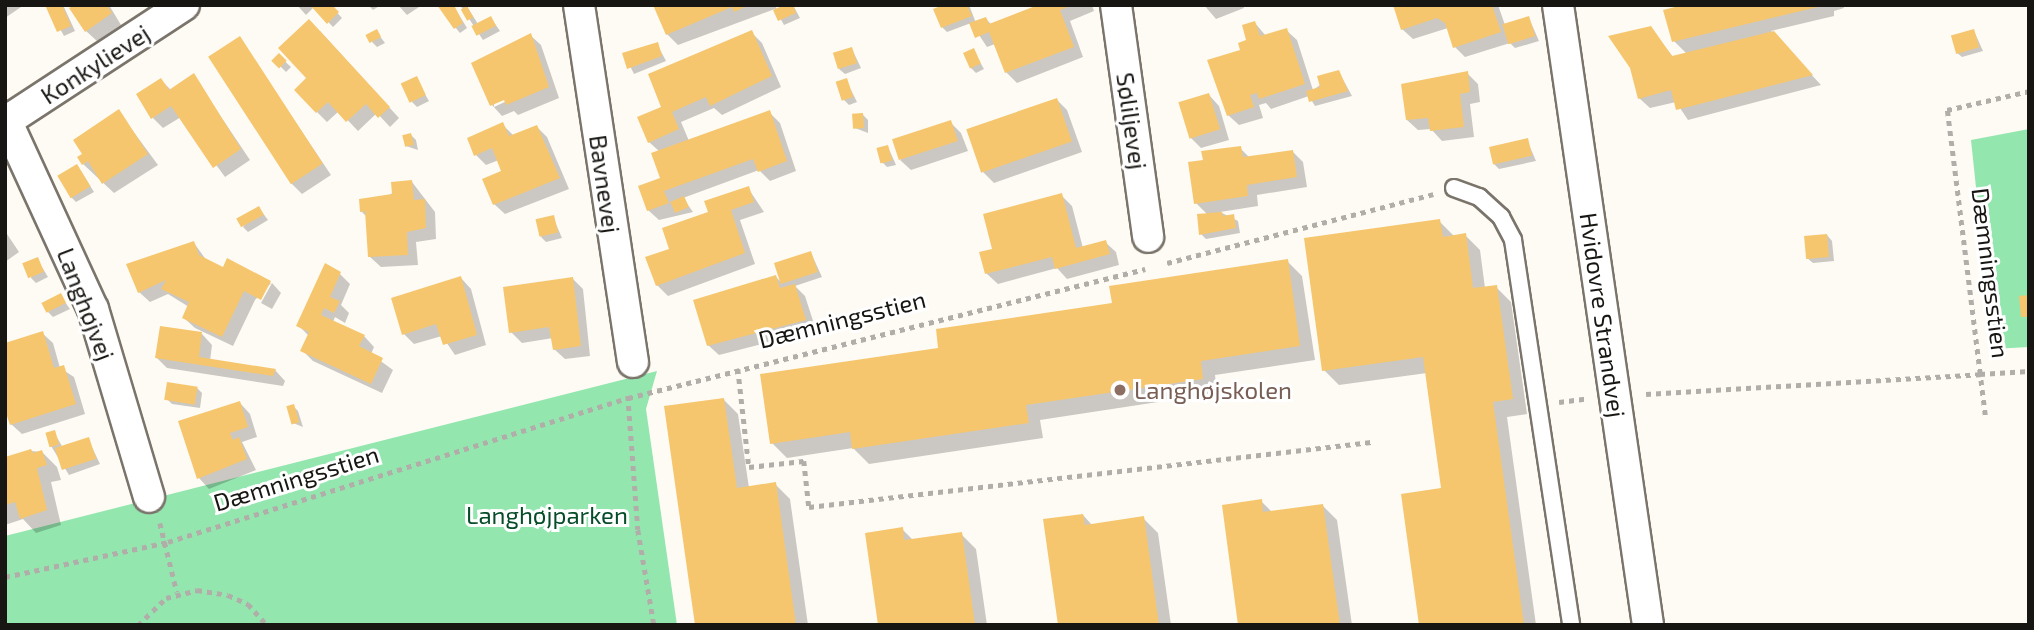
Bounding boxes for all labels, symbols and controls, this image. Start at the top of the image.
street label: Konkylievej [35,18,155,110]
street label: Søliljevej [1111,71,1153,171]
street label: Bavnevej [584,133,626,235]
street label: Dæmningsstien [1966,186,2016,360]
street label: Hvidovre Strandvej [1574,211,1632,419]
street label: Langhøjvej [51,244,121,364]
street label: Dæmningsstien [755,284,929,354]
place label: Langhøjskolen [1134,376,1292,404]
marker: Langhøjskolen [1112,382,1128,398]
street label: Dæmningsstien [210,439,382,517]
park label: Langhøjparken [466,501,628,529]

